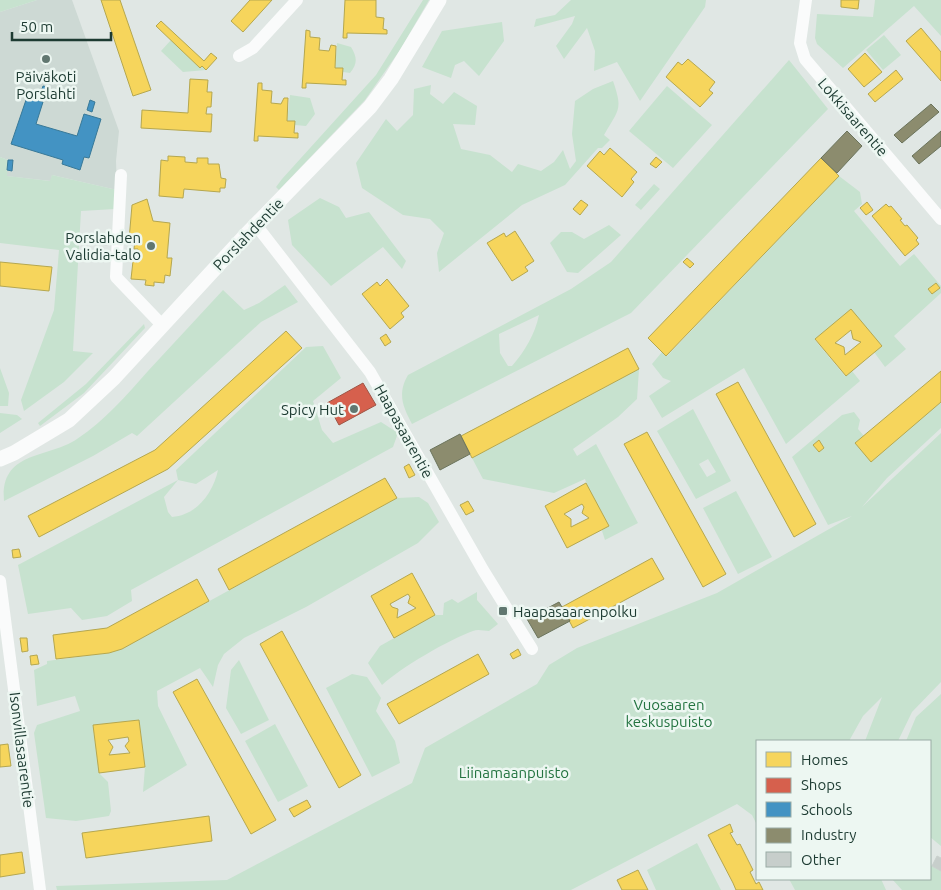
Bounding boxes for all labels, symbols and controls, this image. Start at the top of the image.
scale bar [12,10,111,42]
text: 50 m [20,18,53,35]
marker: Päiväkoti Porslahti [40,53,52,65]
place label: Päiväkoti Porslahti [16,68,76,102]
street label: Lokkisaarentie [815,75,891,159]
street label: Porslahdentie [209,194,287,274]
place label: Porslahden Validia-talo [65,229,141,263]
marker: Porslahden Validia-talo [145,240,157,252]
street label: Haapasaarentie [371,381,437,481]
place label: Spicy Hut [281,401,344,418]
marker: Spicy Hut [348,403,360,415]
place label: Haapasaarenpolku [513,603,637,620]
marker: Haapasaarenpolku [497,605,509,617]
street label: Isonvillasaarentie [6,691,38,809]
park label: Vuosaaren keskuspuisto [626,696,712,730]
legend [756,740,931,880]
text: Homes [801,751,848,768]
park label: Liinamaanpuisto [459,764,569,781]
text: Shops [801,776,842,793]
text: Schools [801,801,852,818]
text: Industry [801,826,856,843]
text: Other [801,851,841,868]

